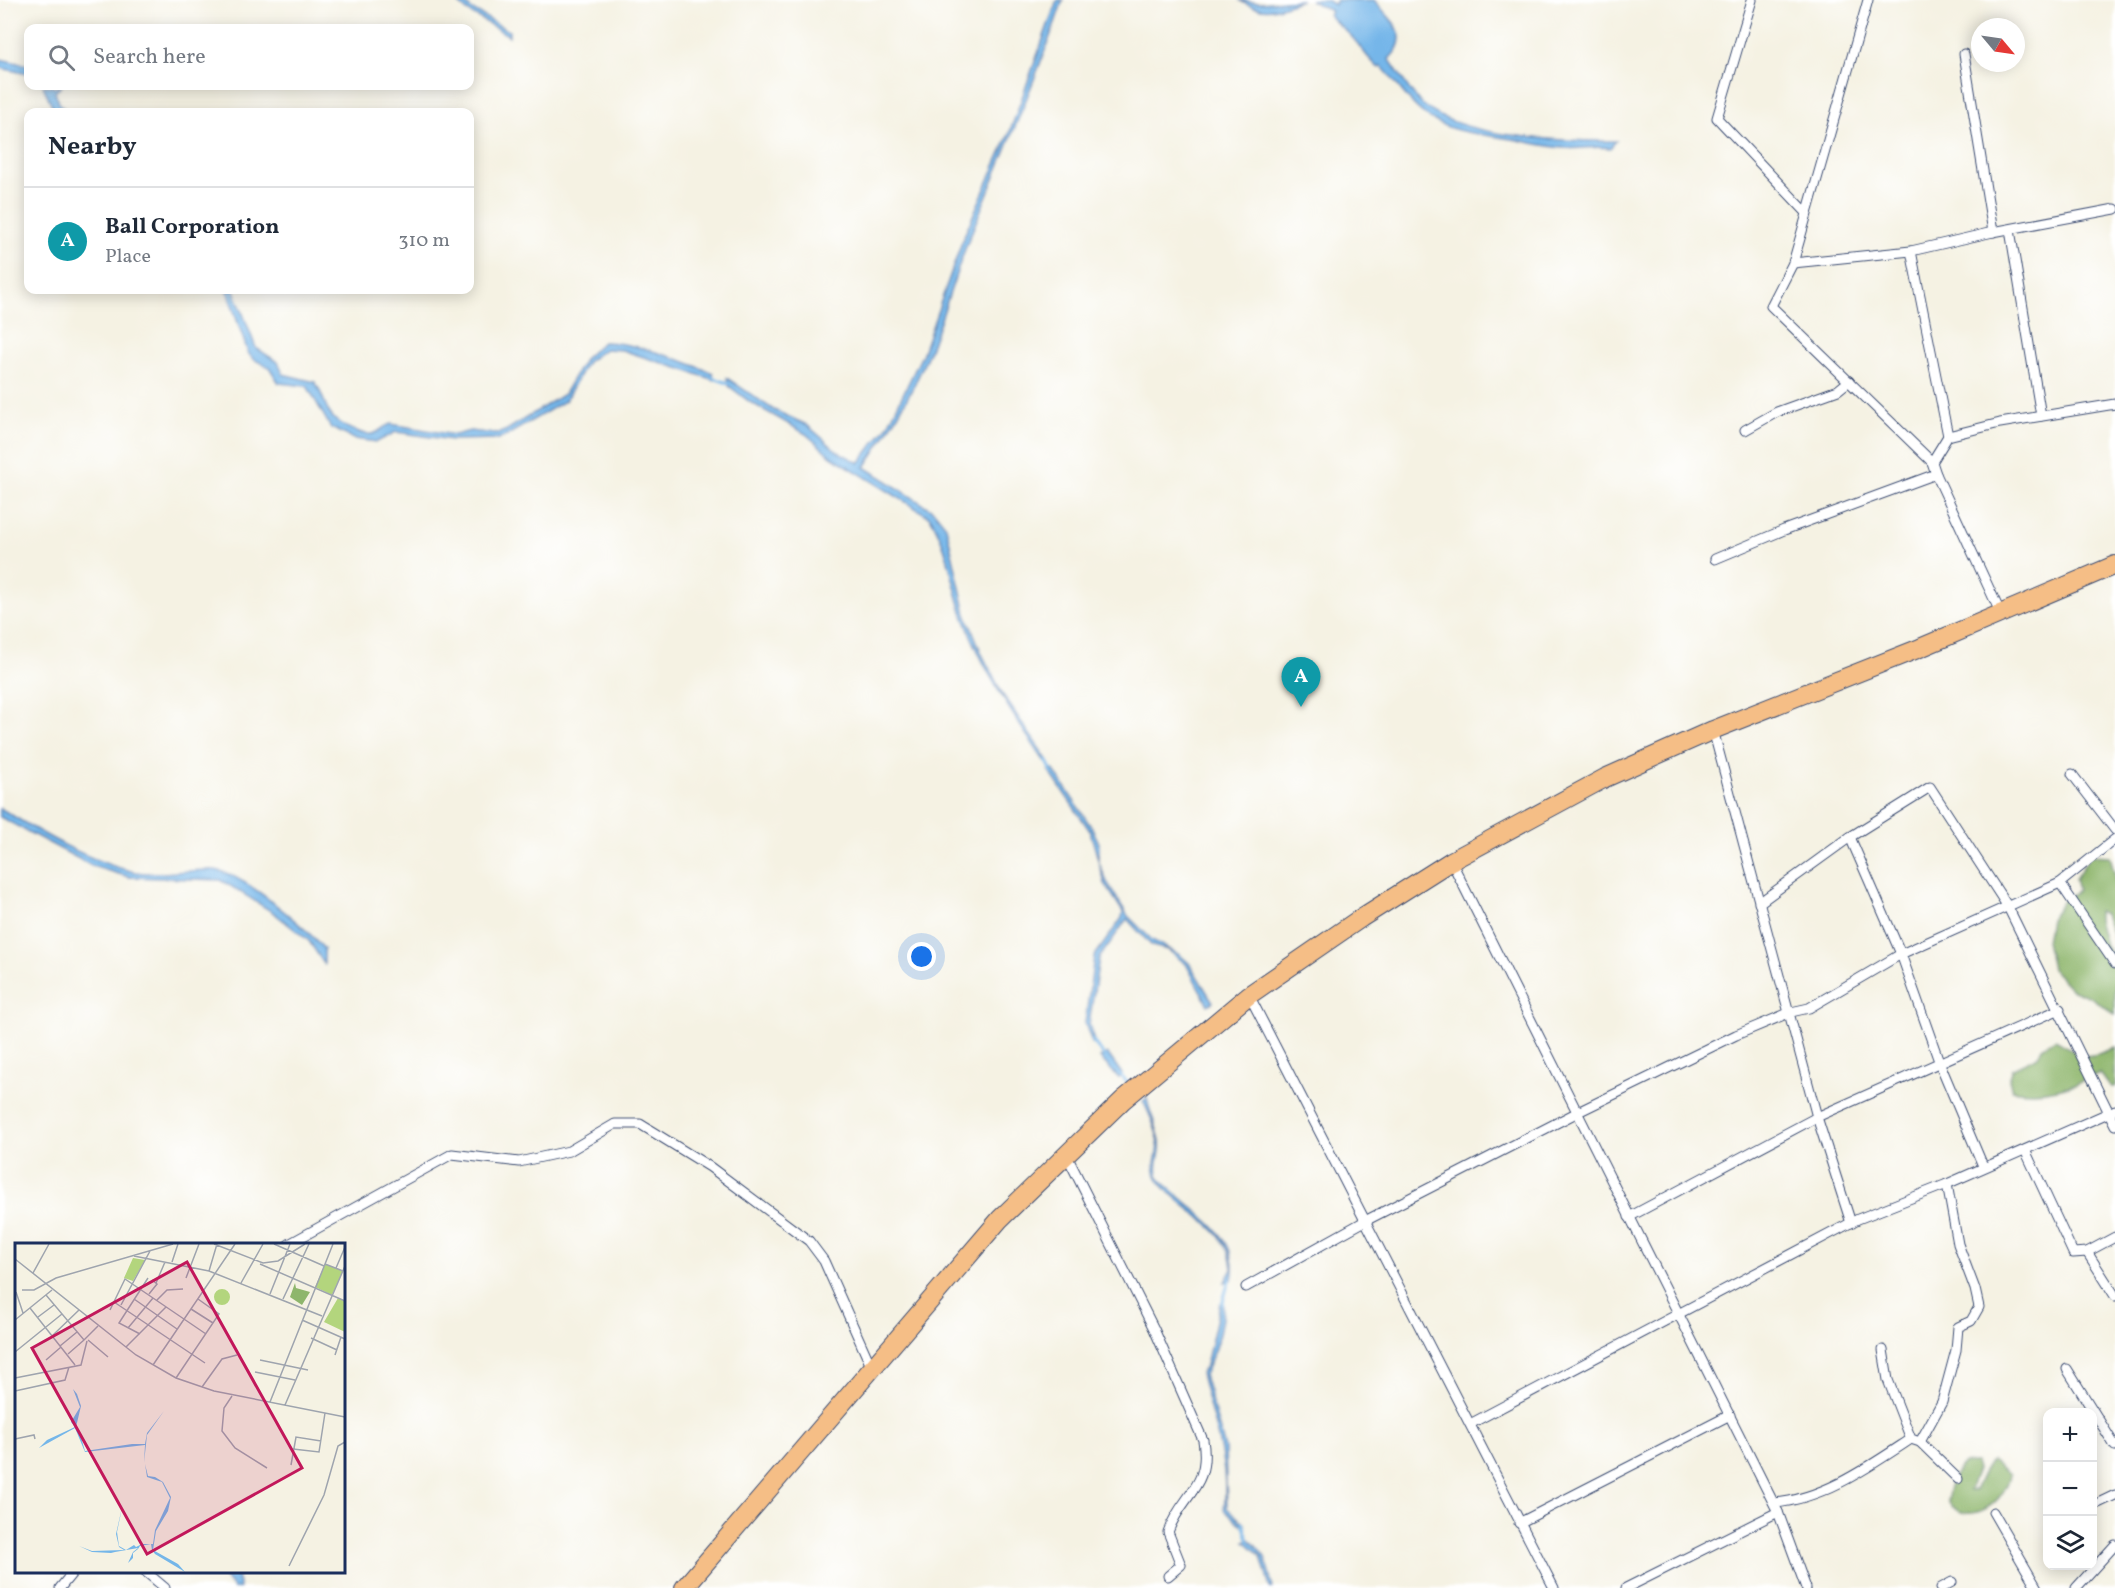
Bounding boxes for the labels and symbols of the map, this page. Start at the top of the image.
north arrow [1971,18,2025,72]
pin: A [1282,658,1320,707]
your location [907,942,936,971]
inset map [15,1243,345,1573]

